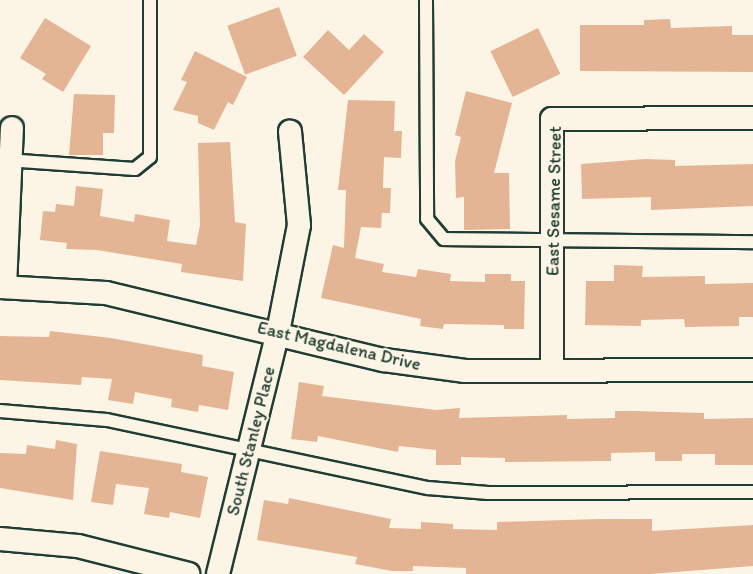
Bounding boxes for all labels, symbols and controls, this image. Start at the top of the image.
street label: East Sesame Street [542,127,566,275]
street label: East Magdalena Drive [255,317,423,375]
street label: South Stanley Place [222,364,280,518]

